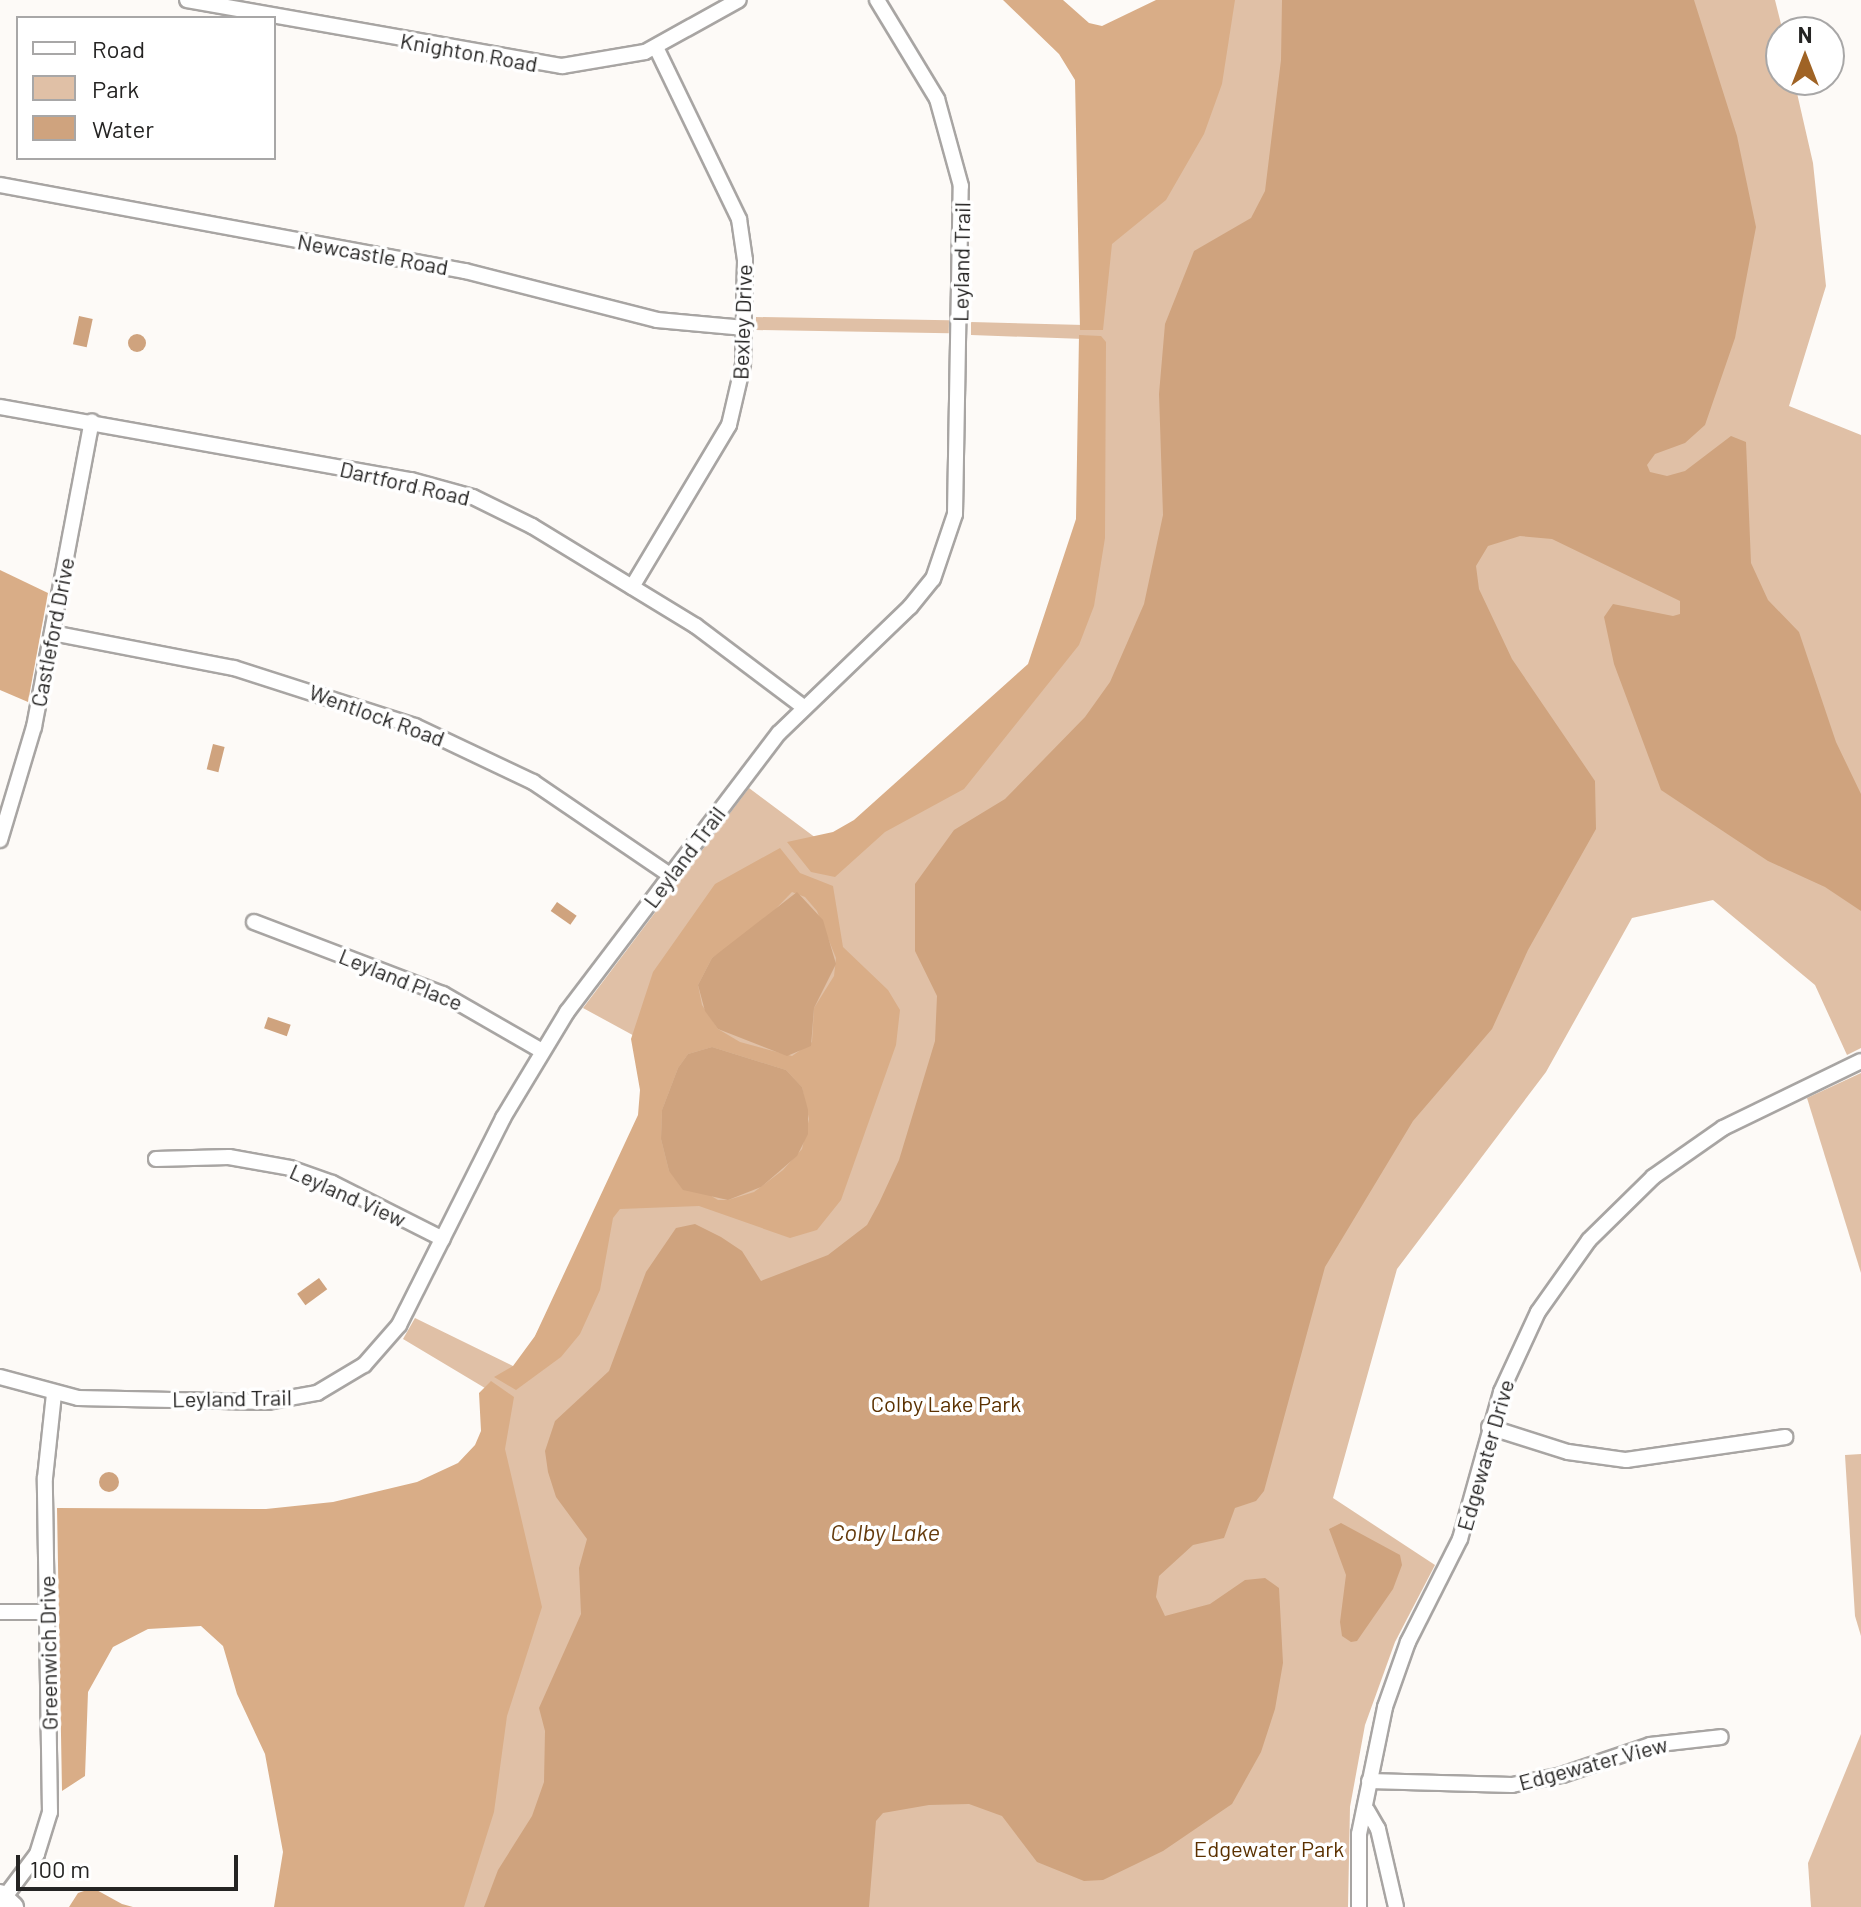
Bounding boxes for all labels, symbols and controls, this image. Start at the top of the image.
legend [16,16,276,160]
north arrow [1765,16,1845,96]
text: N [1798,21,1812,47]
street label: Knighton Road [398,27,540,77]
text: Road [92,34,145,63]
text: Park [92,74,139,103]
text: Water [92,114,154,143]
street label: Leyland Trail [947,202,975,322]
street label: Newcastle Road [295,228,451,280]
street label: Bexley Drive [727,264,757,380]
street label: Dartford Road [337,455,473,511]
street label: Castleford Drive [25,555,79,709]
street label: Wentlock Road [306,678,448,752]
street label: Leyland Trail [637,801,731,913]
street label: Leyland Place [335,942,467,1016]
street label: Leyland View [286,1158,410,1232]
street label: Edgewater Drive [1451,1376,1519,1534]
street label: Leyland Trail [172,1384,292,1412]
park label: Colby Lake Park [871,1391,1021,1417]
water label: Colby Lake [830,1518,940,1546]
street label: Greenwich Drive [33,1575,63,1731]
street label: Edgewater View [1516,1730,1670,1796]
park label: Edgewater Park [1194,1836,1344,1862]
scale bar [20,1839,242,1889]
text: 100 m [30,1854,90,1883]

